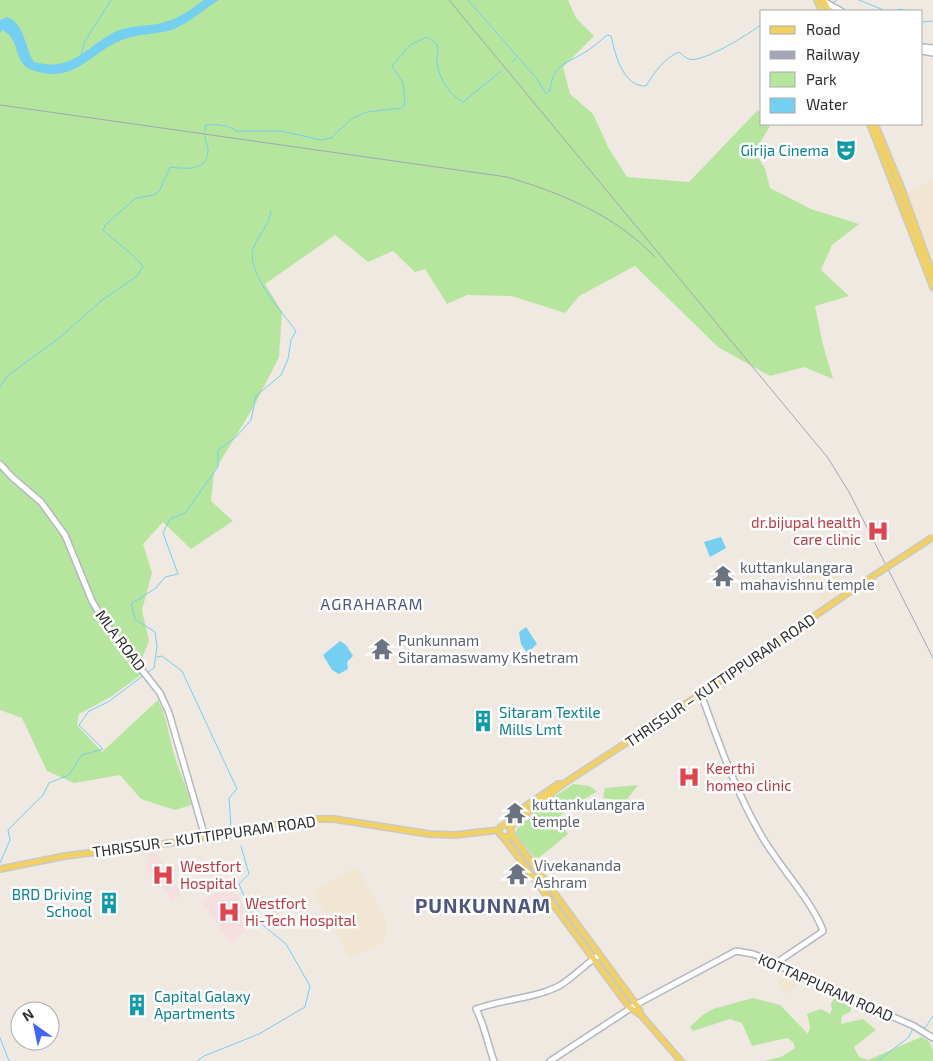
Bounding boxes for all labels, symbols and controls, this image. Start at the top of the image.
legend [760,10,923,125]
text: Road [806,20,841,38]
text: Railway [806,45,860,63]
text: Park [806,70,837,88]
text: Water [806,95,848,113]
theatre icon: Girija Cinema [833,137,859,163]
place label: Girija Cinema [740,141,829,160]
place label: dr.bijupal health care clinic [751,513,861,548]
hospital icon: dr.bijupal health care clinic [865,518,891,544]
place label: kuttankulangara mahavishnu temple [740,558,875,593]
temple icon: kuttankulangara mahavishnu temple [710,563,736,589]
district label: AGRAHARAM [320,594,424,613]
street label: MLA ROAD [92,606,150,674]
street label: THRISSUR – KUTTIPPURAM ROAD [622,610,818,750]
place label: Punkunnam Sitaramaswamy Kshetram [398,631,578,666]
temple icon: Punkunnam Sitaramaswamy Kshetram [369,636,395,662]
place label: Sitaram Textile Mills Lmt [499,703,600,738]
building icon: Sitaram Textile Mills Lmt [470,708,496,734]
place label: Keerthi homeo clinic [706,759,792,794]
hospital icon: Keerthi homeo clinic [676,764,702,790]
place label: kuttankulangara temple [532,795,645,830]
temple icon: kuttankulangara temple [502,800,528,826]
street label: THRISSUR – KUTTIPPURAM ROAD [91,811,317,861]
place label: Vivekananda Ashram [534,856,621,891]
place label: Westfort Hospital [180,857,241,892]
temple icon: Vivekananda Ashram [504,861,530,887]
hospital icon: Westfort Hospital [150,862,176,888]
place label: BRD Driving School [12,885,93,920]
building icon: BRD Driving School [96,890,122,916]
district label: PUNKUNNAM [415,893,551,917]
place label: Westfort Hi-Tech Hospital [245,894,357,929]
hospital icon: Westfort Hi-Tech Hospital [216,899,242,925]
street label: KOTTAPPURAM ROAD [756,949,896,1025]
place label: Capital Galaxy Apartments [154,987,251,1022]
building icon: Capital Galaxy Apartments [124,992,150,1018]
north arrow [10,1001,60,1051]
text: N [19,1005,37,1025]

